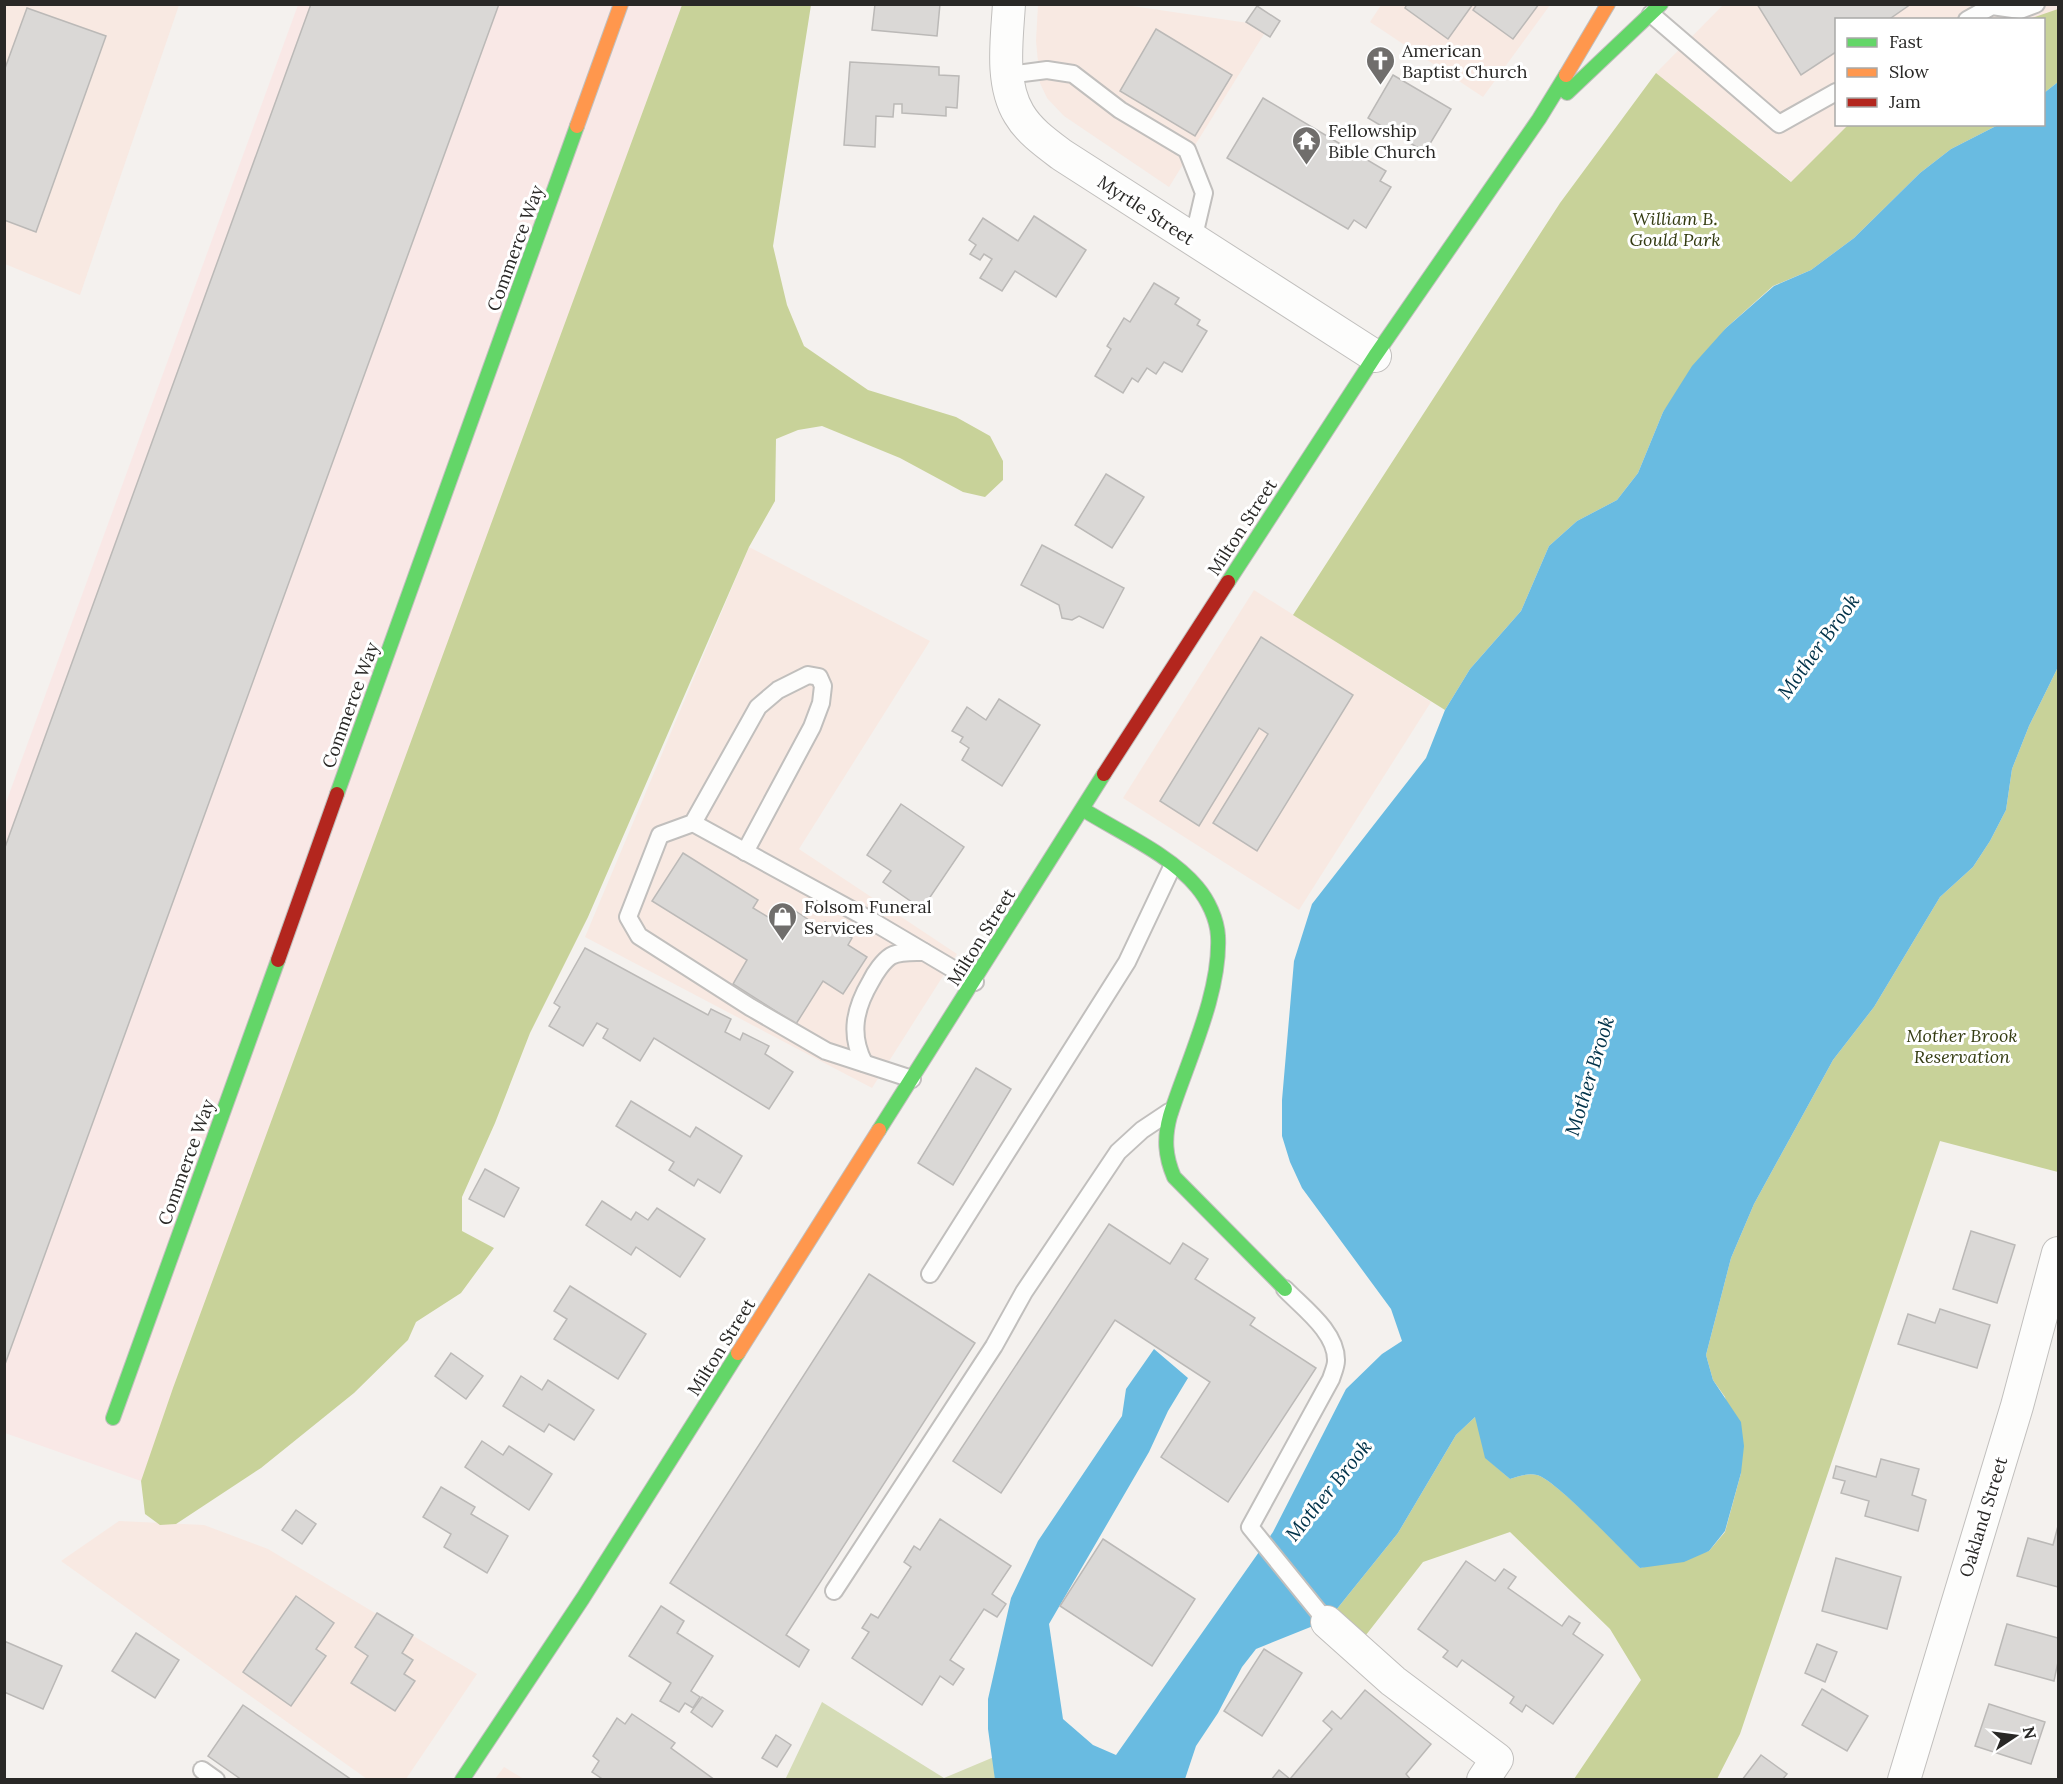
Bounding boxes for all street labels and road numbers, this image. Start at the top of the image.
street label: Myrtle Street [1093,170,1199,250]
street label: Commerce Way [482,181,549,314]
street label: Milton Street [1202,474,1282,580]
street label: Commerce Way [317,638,384,771]
street label: Milton Street [942,884,1020,990]
street label: Commerce Way [153,1095,220,1228]
street label: Milton Street [682,1294,760,1400]
street label: Oakland Street [1954,1454,2012,1580]

